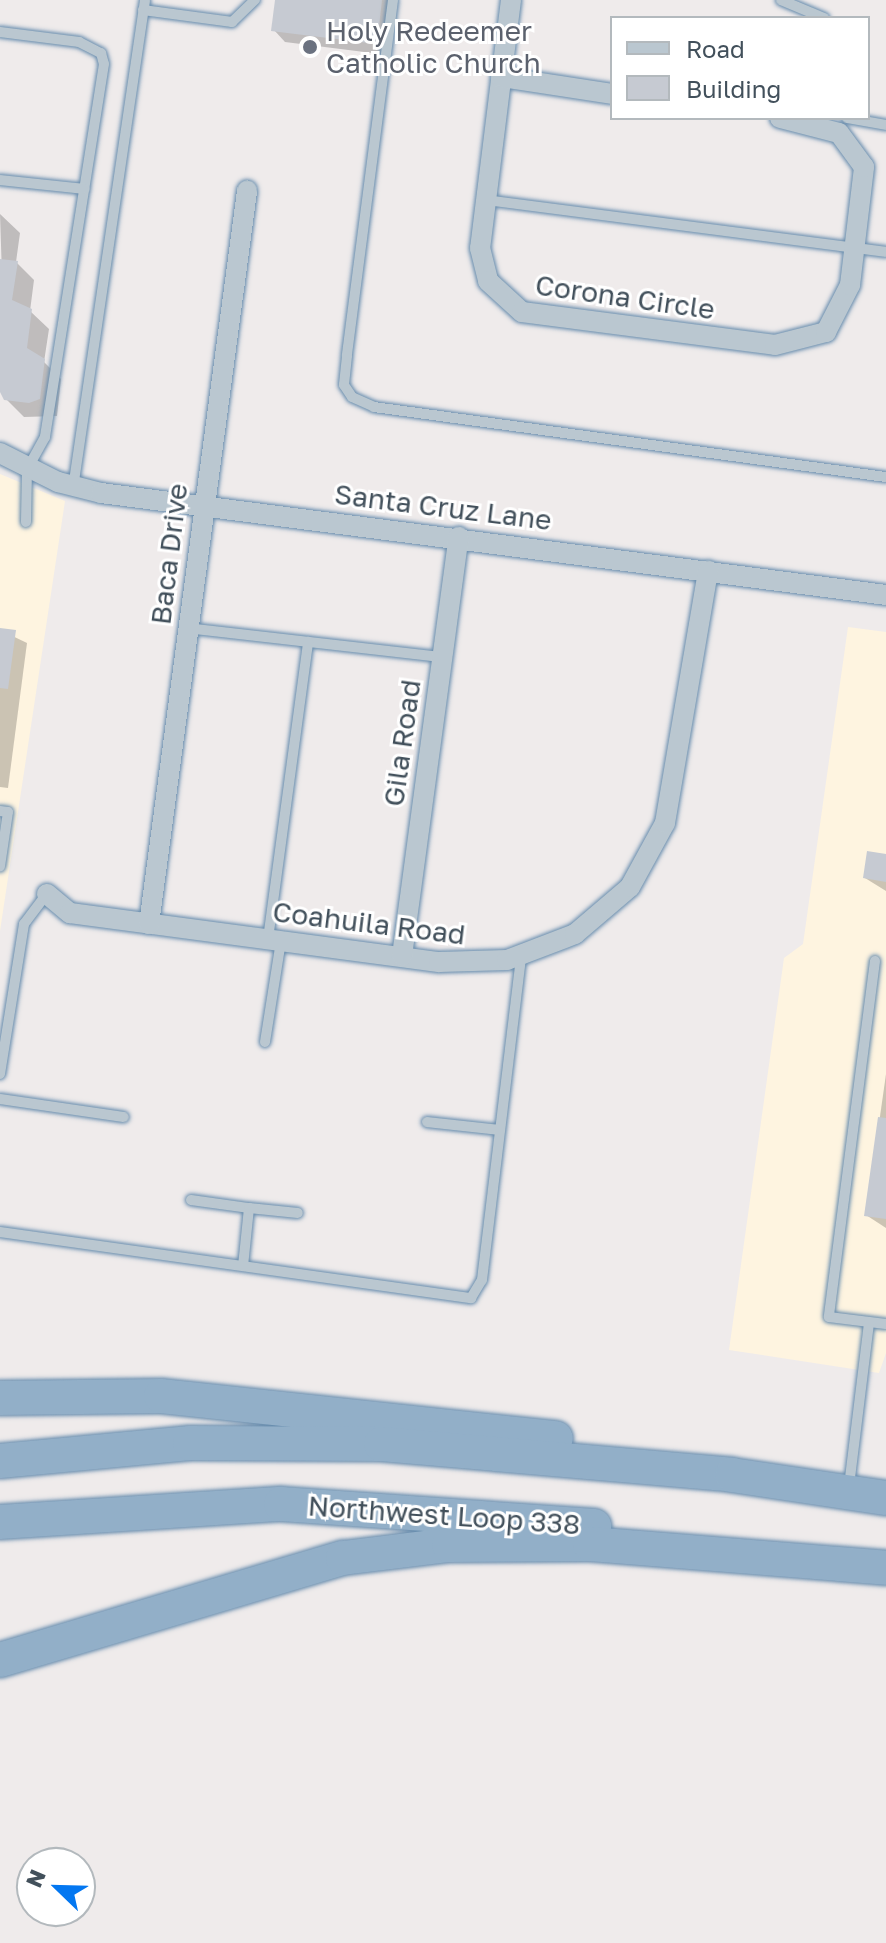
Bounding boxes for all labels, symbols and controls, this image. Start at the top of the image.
place label: Holy Redeemer Catholic Church [326,14,541,80]
legend [610,16,870,120]
text: Road [686,34,745,63]
marker: Holy Redeemer Catholic Church [301,38,319,56]
text: Building [686,74,781,103]
street label: Corona Circle [533,268,717,326]
street label: Santa Cruz Lane [333,477,553,537]
street label: Baca Drive [144,481,194,627]
street label: Gila Road [376,677,428,809]
street label: Coahuila Road [271,895,467,951]
street label: Northwest Loop 338 [307,1489,581,1541]
north arrow [16,1847,96,1927]
text: N [20,1865,51,1891]

